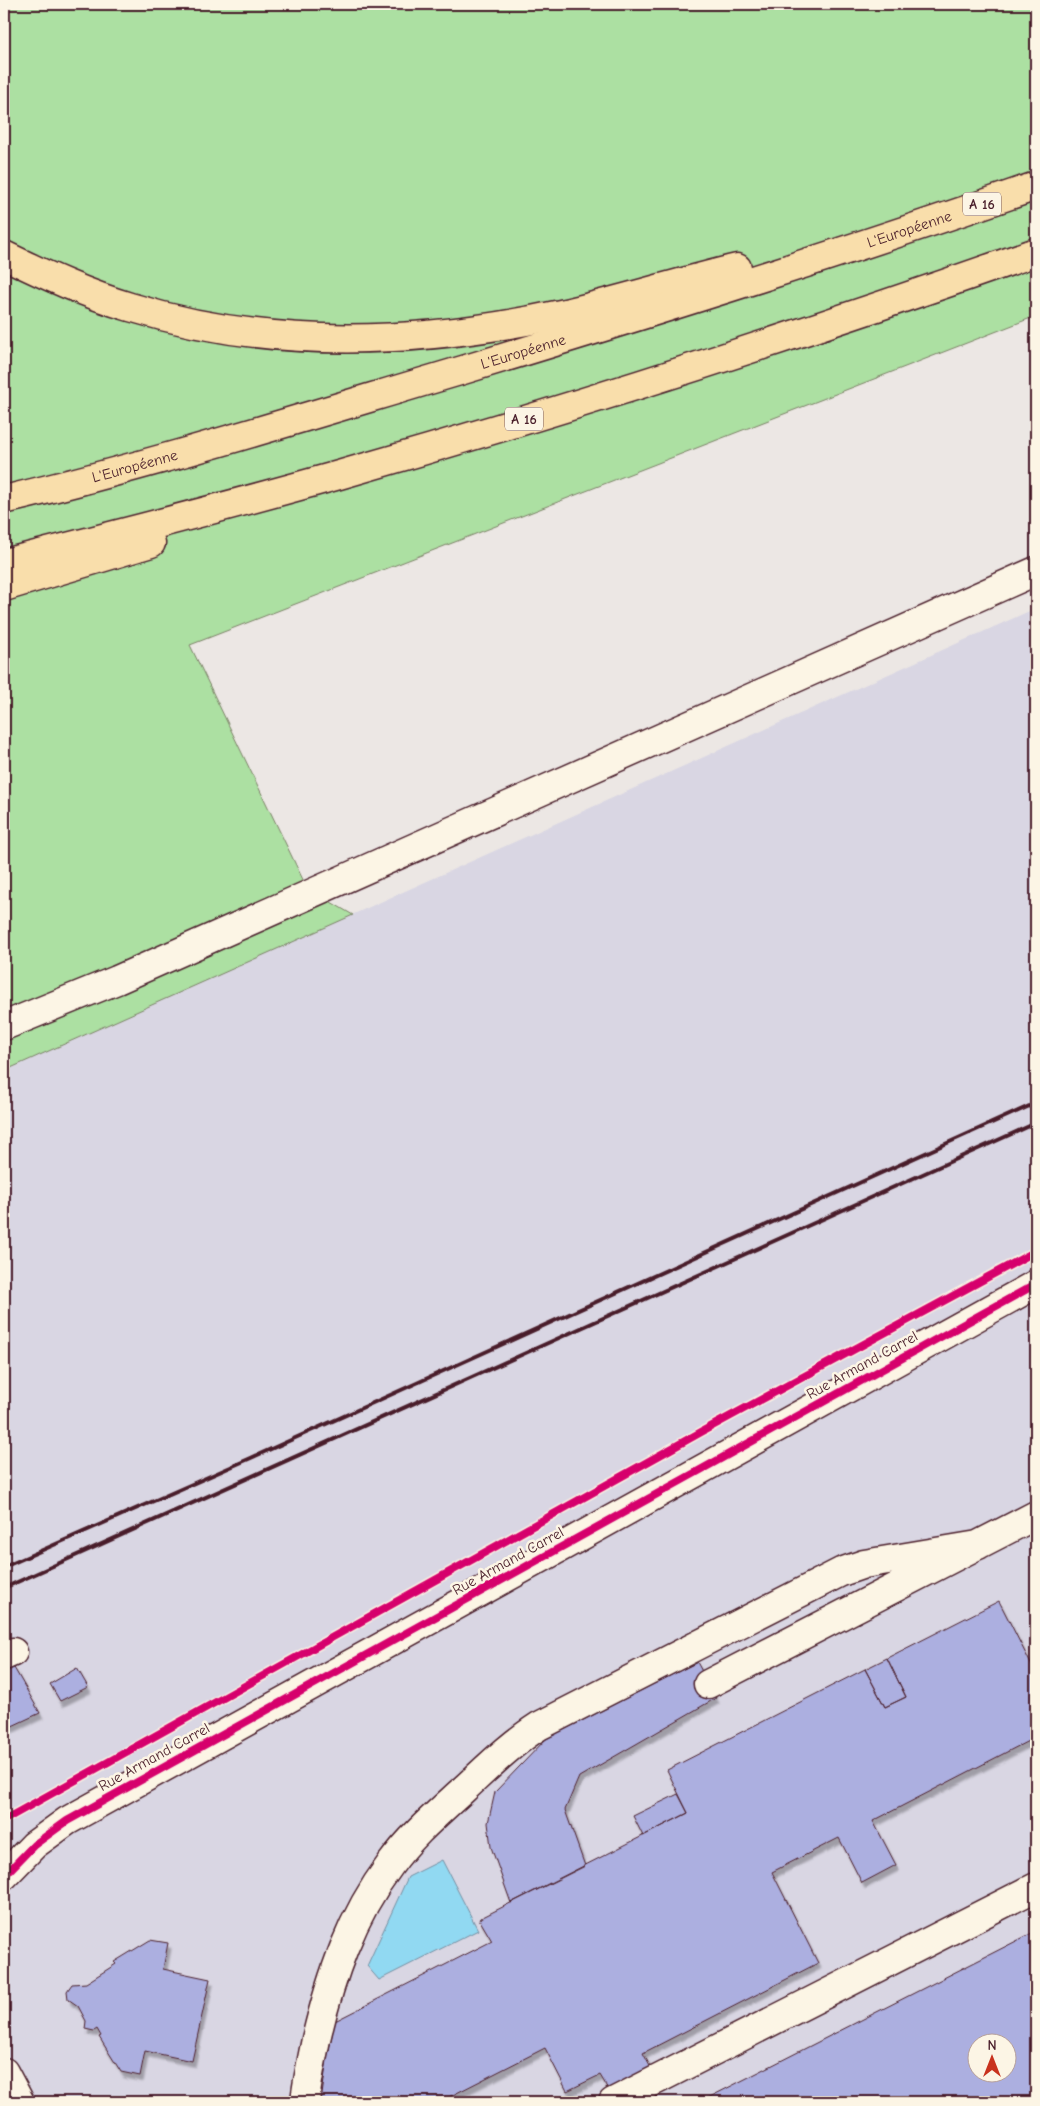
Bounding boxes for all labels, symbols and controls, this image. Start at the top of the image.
road number: A 16 [963,192,1001,215]
street label: L'Européenne [865,207,954,252]
street label: L'Européenne [478,330,568,373]
road number: A 16 [505,408,543,430]
street label: L'Européenne [90,446,180,486]
street label: Rue Armand Carrel [803,1327,921,1403]
street label: Rue Armand Carrel [449,1523,567,1599]
street label: Rue Armand Carrel [95,1719,213,1795]
north arrow [968,2034,1018,2084]
text: N [987,2037,997,2054]

